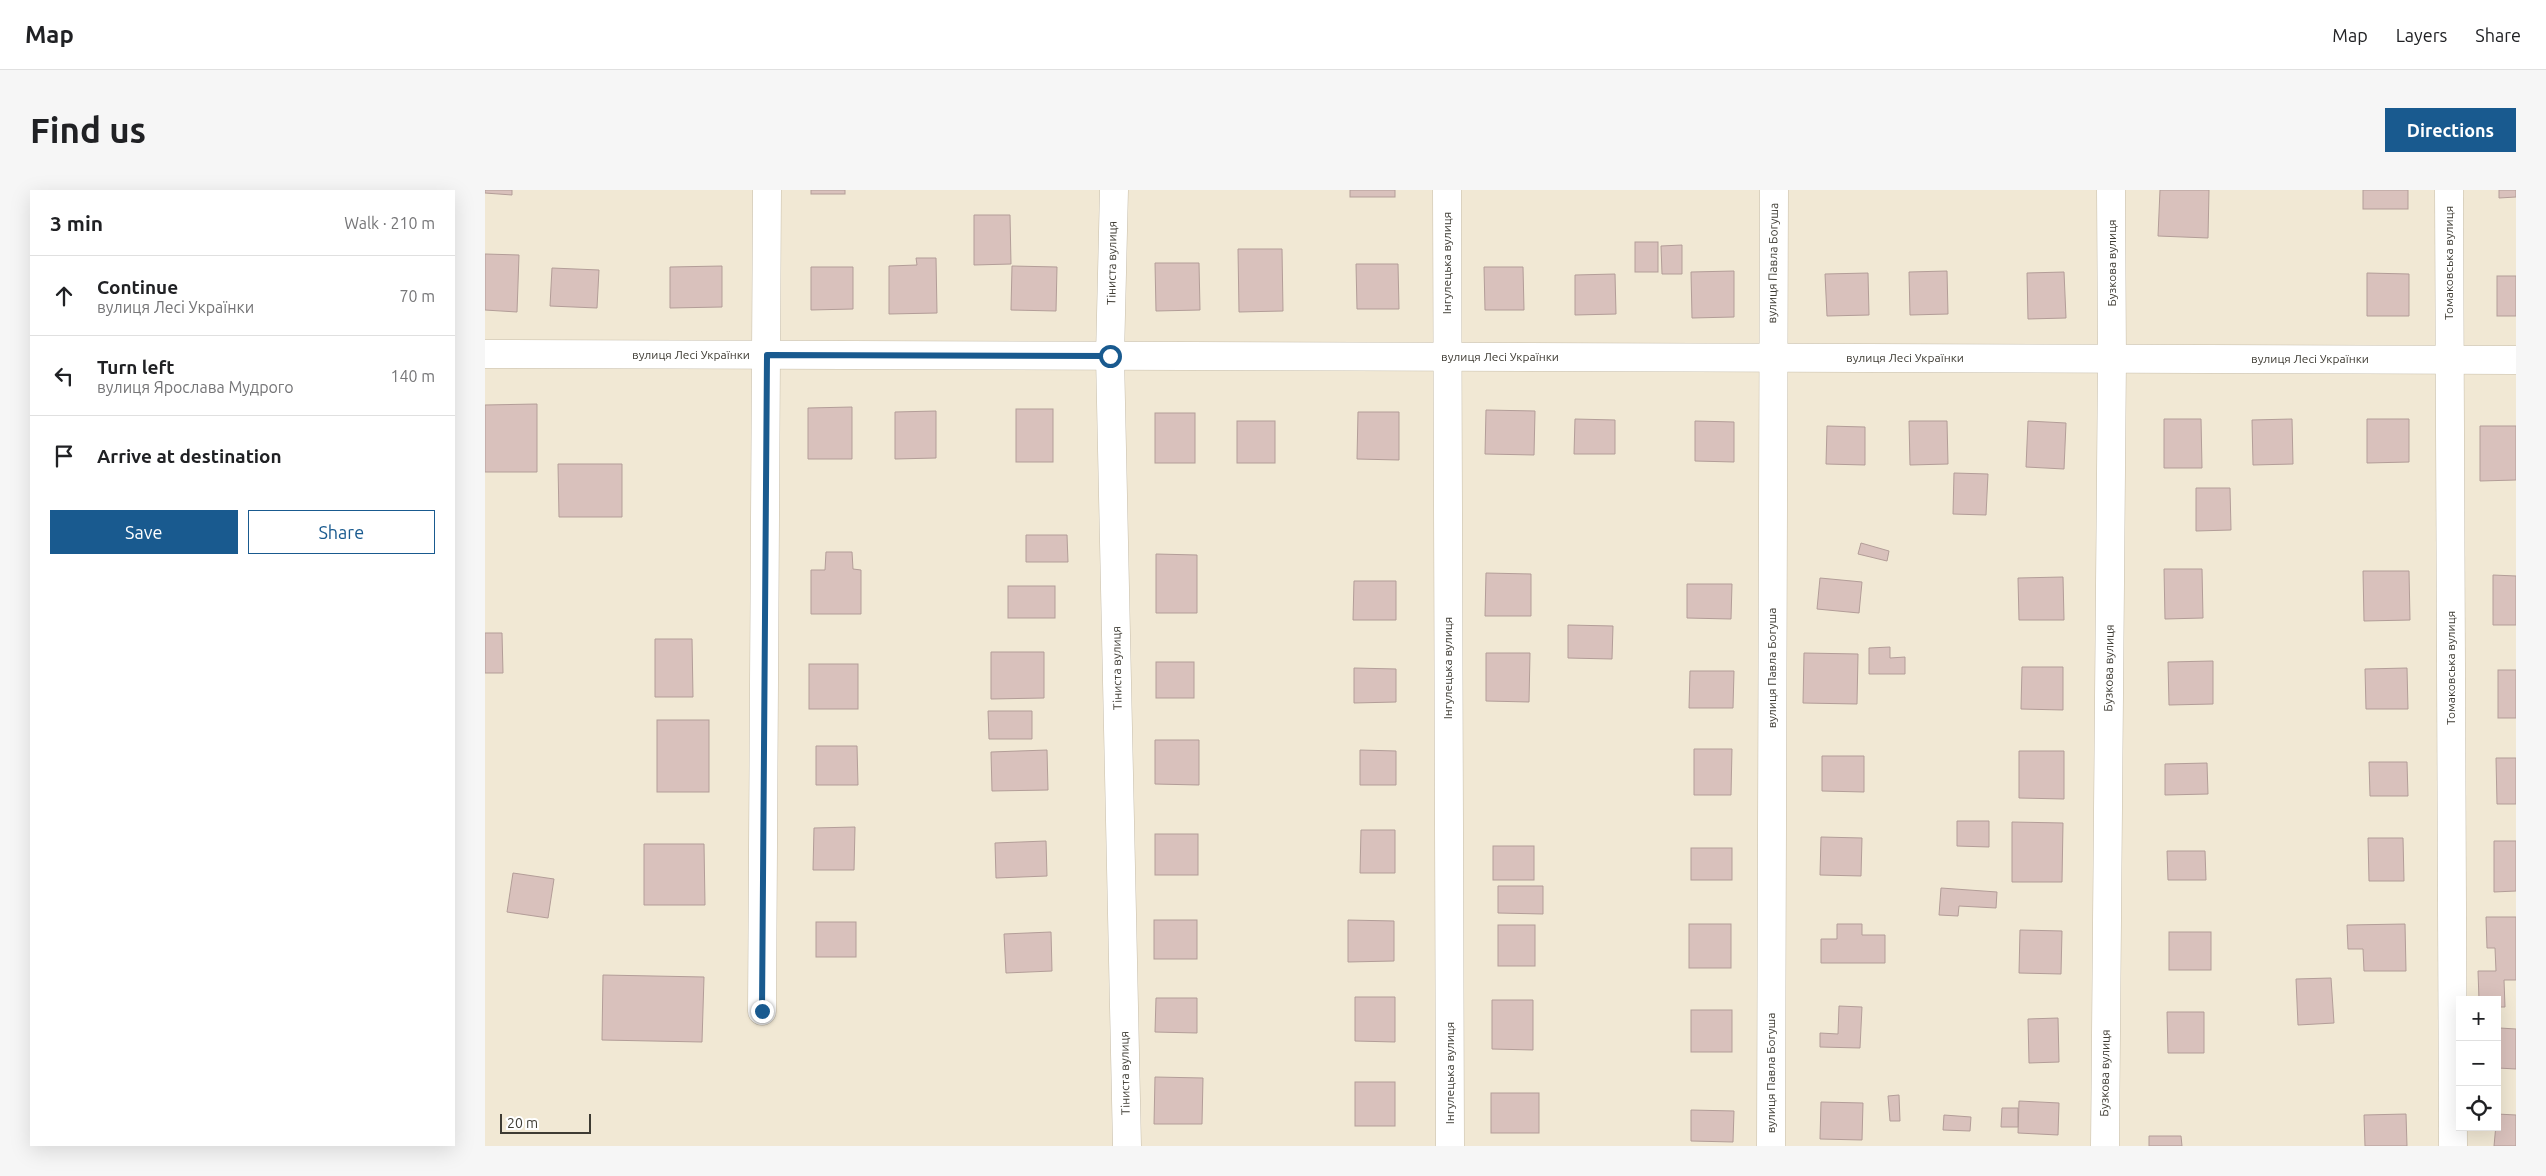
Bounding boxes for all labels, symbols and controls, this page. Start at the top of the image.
text: Map [25,21,74,48]
text: Map [2332,25,2368,45]
text: Layers [2396,25,2447,45]
text: Share [2475,25,2521,45]
button: Directions [2385,108,2516,152]
text: Find us [30,110,146,150]
street label: вулиця Павла Богуша [1765,203,1780,323]
street label: Томаковська вулиця [2442,206,2455,320]
text: 3 min [50,211,103,235]
street label: Інгулецька вулиця [1440,212,1453,314]
text: Walk · 210 m [344,214,435,232]
street label: Бузкова вулиця [2105,219,2118,307]
street label: Тіниста вулиця [1104,221,1119,305]
text: Continue [97,276,178,298]
icon: ahead [50,282,78,310]
text: 70 m [399,287,435,305]
text: вулиця Лесі Українки [97,298,254,316]
route start [1099,345,1122,368]
street label: вулиця Лесі Українки [632,348,750,361]
street label: вулиця Лесі Українки [1441,350,1559,363]
street label: вулиця Лесі Українки [1846,351,1964,364]
street label: вулиця Лесі Українки [2251,352,2369,365]
text: Turn left [97,356,175,378]
icon: left [50,362,78,390]
text: 140 m [390,367,435,385]
text: вулиця Ярослава Мудрого [97,378,294,396]
icon: arrive [50,442,78,470]
text: Arrive at destination [97,445,282,467]
button: Save [50,510,238,554]
button: Share [248,510,435,554]
street label: вулиця Павла Богуша [1765,608,1778,728]
street label: Томаковська вулиця [2444,611,2457,725]
street label: Інгулецька вулиця [1441,617,1454,719]
street label: Бузкова вулиця [2101,624,2116,712]
street label: Тіниста вулиця [1109,626,1124,710]
map controls [2456,996,2501,1131]
button: + [2456,996,2501,1041]
route end [751,1000,774,1023]
street label: вулиця Павла Богуша [1764,1013,1777,1133]
street label: Інгулецька вулиця [1443,1022,1456,1124]
street label: Бузкова вулиця [2097,1029,2112,1117]
street label: Тіниста вулиця [1117,1031,1132,1115]
button: − [2456,1041,2501,1086]
button: locate [2456,1086,2501,1131]
scale bar [500,1111,591,1134]
text: 20 m [507,1115,538,1131]

